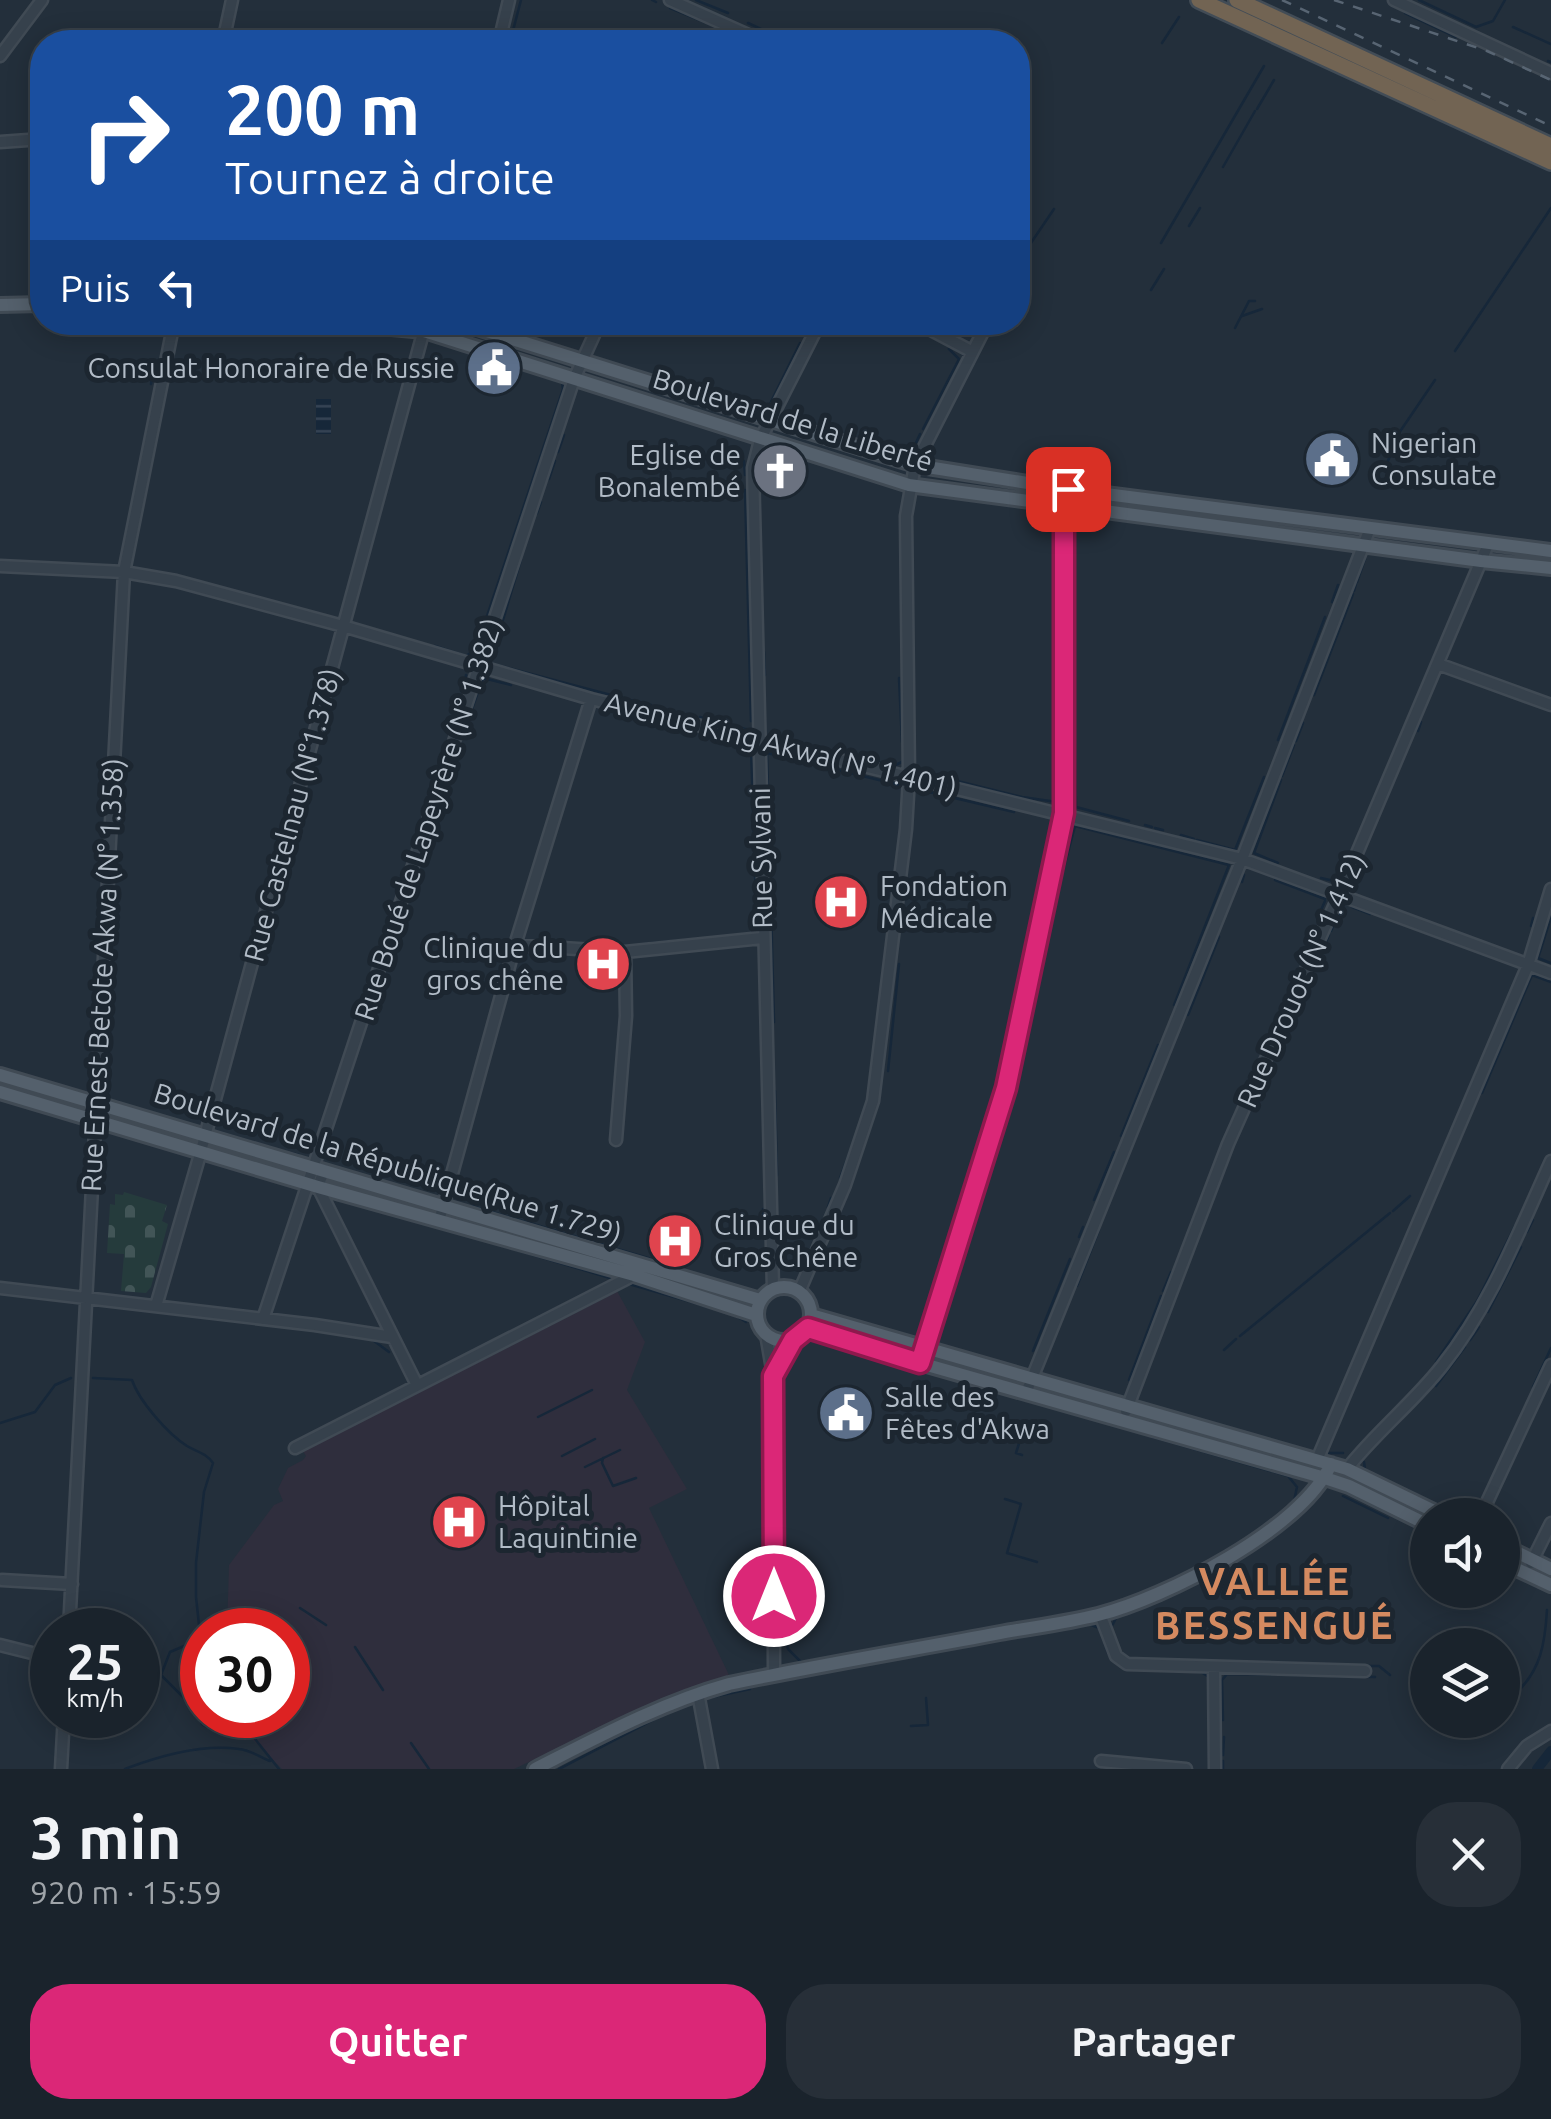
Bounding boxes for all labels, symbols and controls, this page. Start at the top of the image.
icon: right [60,70,190,200]
text: 200 m [225,70,420,148]
text: Tournez à droite [225,152,555,203]
icon: left [150,260,205,315]
text: Puis [60,267,130,309]
public building icon: Consulat Honoraire de Russie [464,338,524,398]
place label: Consulat Honoraire de Russie [87,352,455,383]
street label: Boulevard de la Liberté [650,362,937,477]
place label: Nigerian Consulate [1371,427,1497,490]
public building icon: Nigerian Consulate [1302,429,1362,489]
place label: Eglise de Bonalembé [598,439,741,502]
church icon: Eglise de Bonalembé [750,441,810,501]
pin [1026,447,1111,532]
icon: arrive [1041,462,1096,517]
street label: Rue Boué de Lapeyrère (N° 1.382) [348,614,508,1024]
street label: Rue Castelnau (N°1.378) [237,665,347,965]
street label: Avenue King Akwa( N° 1.401) [602,686,960,804]
street label: Rue Ernest Betote Akwa (N° 1.358) [75,757,129,1193]
street label: Rue Sylvani [744,787,777,929]
street label: Rue Drouot (N° 1.412) [1230,848,1372,1112]
place label: Fondation Médicale [880,870,1008,933]
hospital icon: Fondation Médicale [811,872,871,932]
place label: Clinique du gros chêne [423,932,564,995]
hospital icon: Clinique du gros chêne [573,934,633,994]
street label: Boulevard de la République(Rue 1.729) [150,1076,626,1250]
place label: Clinique du Gros Chêne [714,1209,858,1272]
hospital icon: Clinique du Gros Chêne [645,1211,705,1271]
place label: Salle des Fêtes d'Akwa [885,1381,1050,1444]
public building icon: Salle des Fêtes d'Akwa [816,1383,876,1443]
place label: Hôpital Laquintinie [498,1490,638,1553]
hospital icon: Hôpital Laquintinie [429,1492,489,1552]
map controls [1410,1498,1520,1738]
button: sound [1410,1498,1520,1608]
position arrow [722,1544,826,1648]
district label: VALLÉE BESSENGUÉ [1155,1557,1395,1646]
speed limit sign: 30 [180,1608,310,1738]
button: layers [1410,1628,1520,1738]
text: 25 [67,1633,123,1689]
text: km/h [66,1684,124,1712]
button: close [1416,1802,1521,1907]
text: 3 min [30,1803,182,1870]
text: 920 m · 15:59 [30,1874,222,1910]
button: Quitter [30,1984,766,2099]
button: Partager [786,1984,1521,2099]

